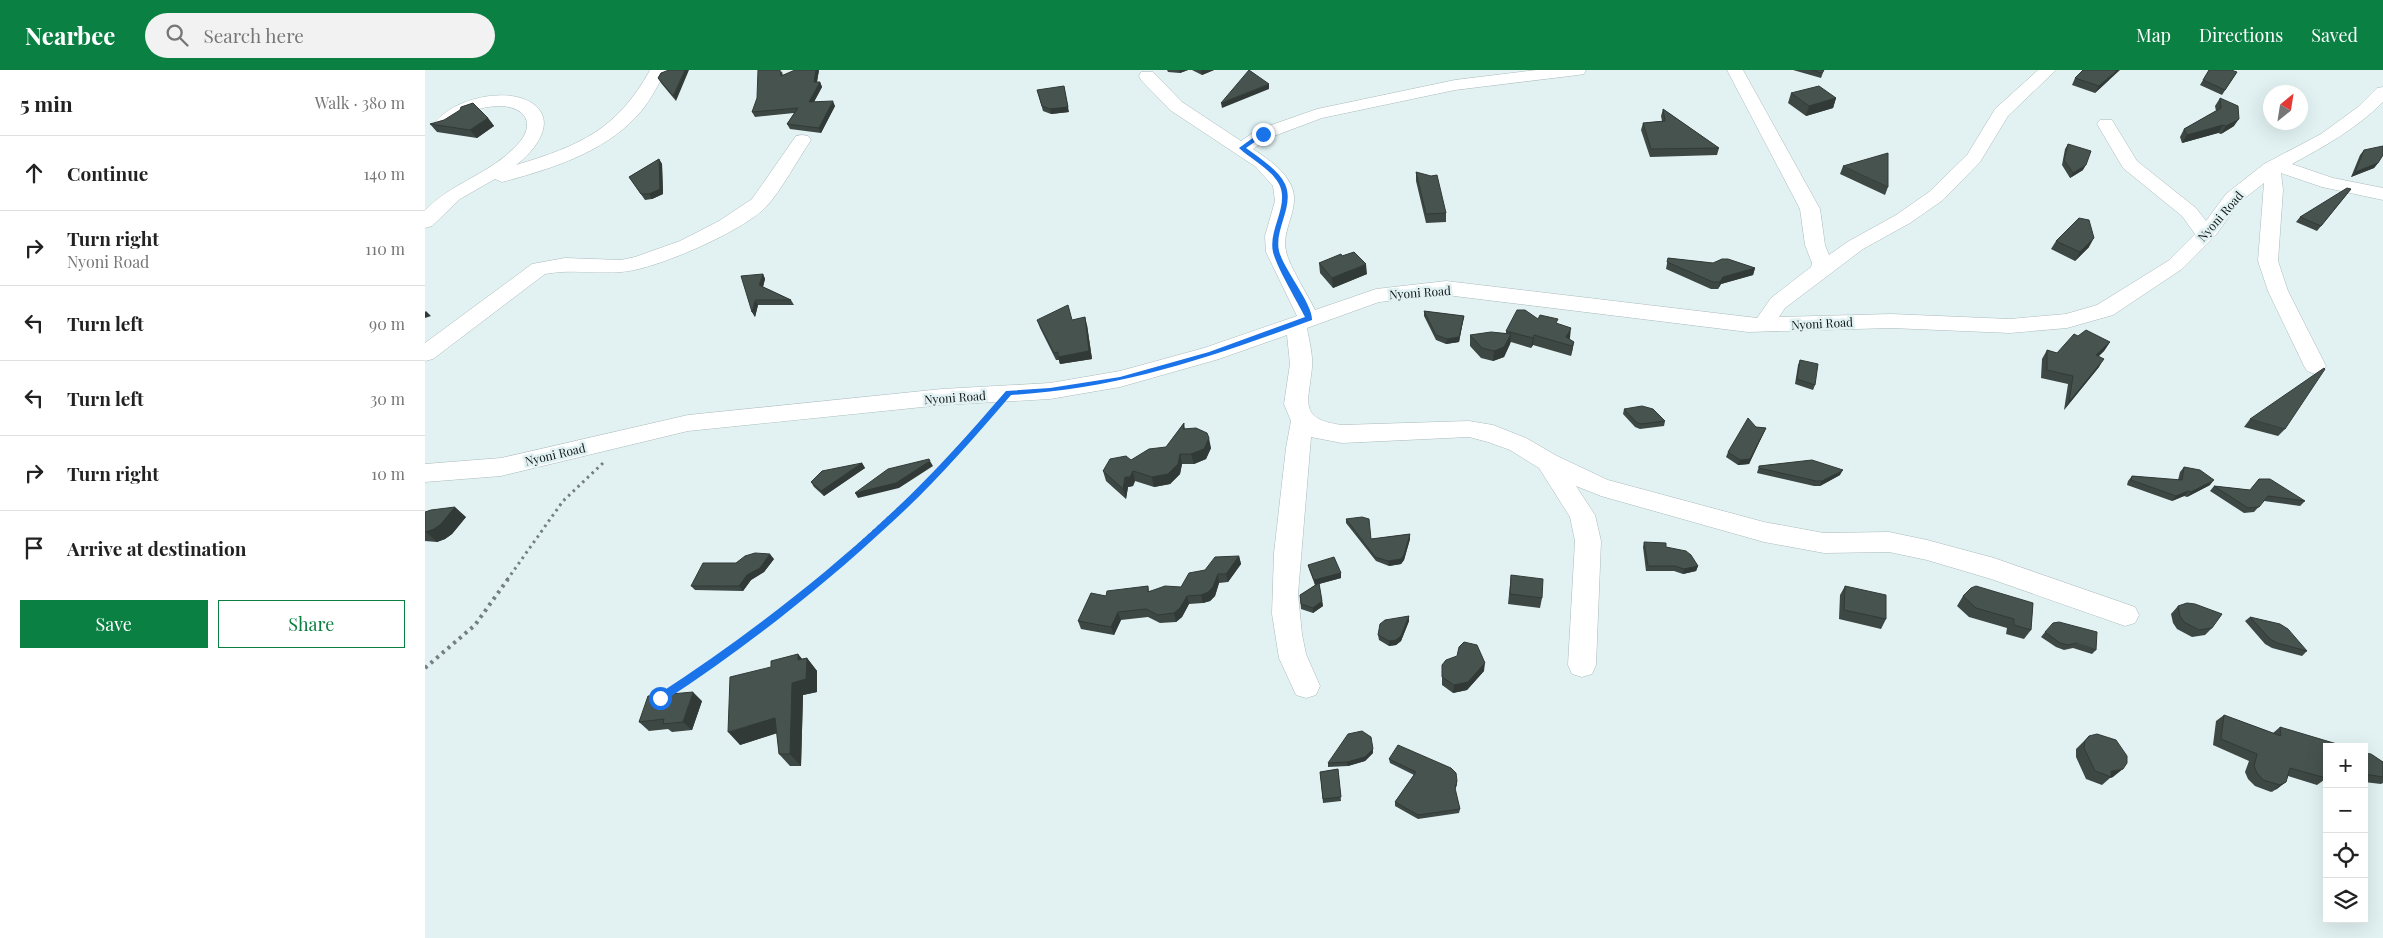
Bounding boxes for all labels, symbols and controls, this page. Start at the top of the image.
search box [145,13,495,58]
text: Nearbee [25,19,115,51]
icon: search [163,21,191,49]
text: Search here [203,22,304,48]
text: Map [2136,23,2171,47]
text: Directions [2199,23,2283,47]
text: Saved [2311,23,2358,47]
north arrow [2263,85,2308,130]
text: 5 min [20,89,73,117]
text: Walk · 380 m [315,92,405,113]
route end [1252,123,1275,146]
icon: ahead [20,159,48,187]
text: Continue [67,160,148,186]
text: 140 m [363,163,405,184]
street label: Nyoni Road [2194,187,2246,245]
text: Turn right [67,225,159,251]
icon: right [20,234,48,262]
text: 110 m [365,238,405,259]
text: Nyoni Road [67,251,149,272]
street label: Nyoni Road [1389,282,1451,302]
icon: left [20,309,48,337]
text: Turn left [67,310,144,336]
text: 90 m [369,313,405,334]
street label: Nyoni Road [1791,313,1853,333]
icon: left [20,384,48,412]
text: Turn left [67,385,144,411]
street label: Nyoni Road [924,387,986,407]
text: 30 m [370,388,405,409]
street label: Nyoni Road [523,439,587,469]
icon: right [20,459,48,487]
text: Turn right [67,460,159,486]
text: 10 m [371,463,405,484]
icon: arrive [20,534,48,562]
text: Arrive at destination [67,535,247,561]
button: Save [20,600,208,648]
button: Share [218,600,405,648]
route start [649,687,672,710]
map controls [2323,743,2368,923]
button: + [2323,743,2368,788]
button: − [2323,788,2368,833]
button: locate [2323,833,2368,878]
button: layers [2323,878,2368,923]

